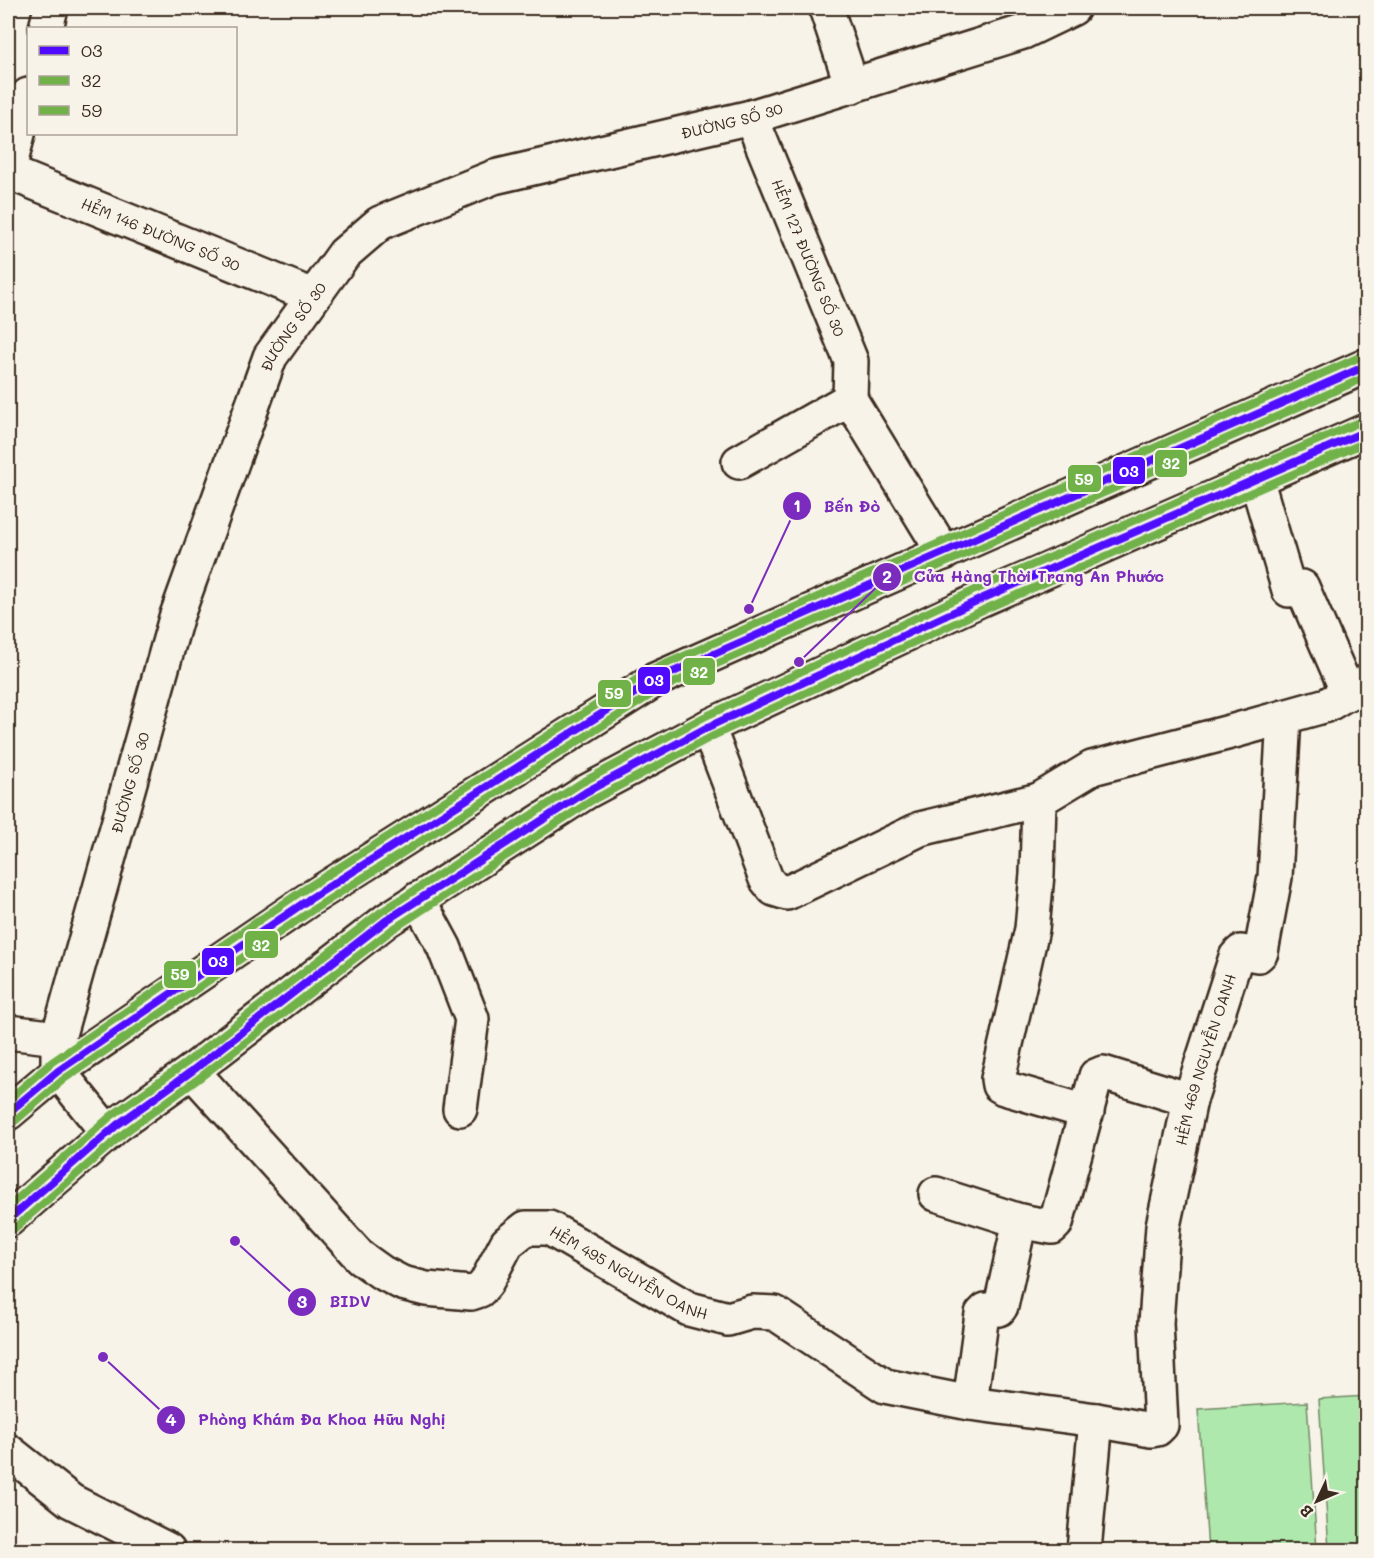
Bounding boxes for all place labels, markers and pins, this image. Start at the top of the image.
callout: Bến Đò [782,489,892,523]
callout: Cửa Hàng Thời Trang An Phước [872,560,1176,594]
callout: BIDV [287,1285,382,1319]
callout: Phòng Khám Đa Khoa Hữu Nghị [156,1403,458,1437]

